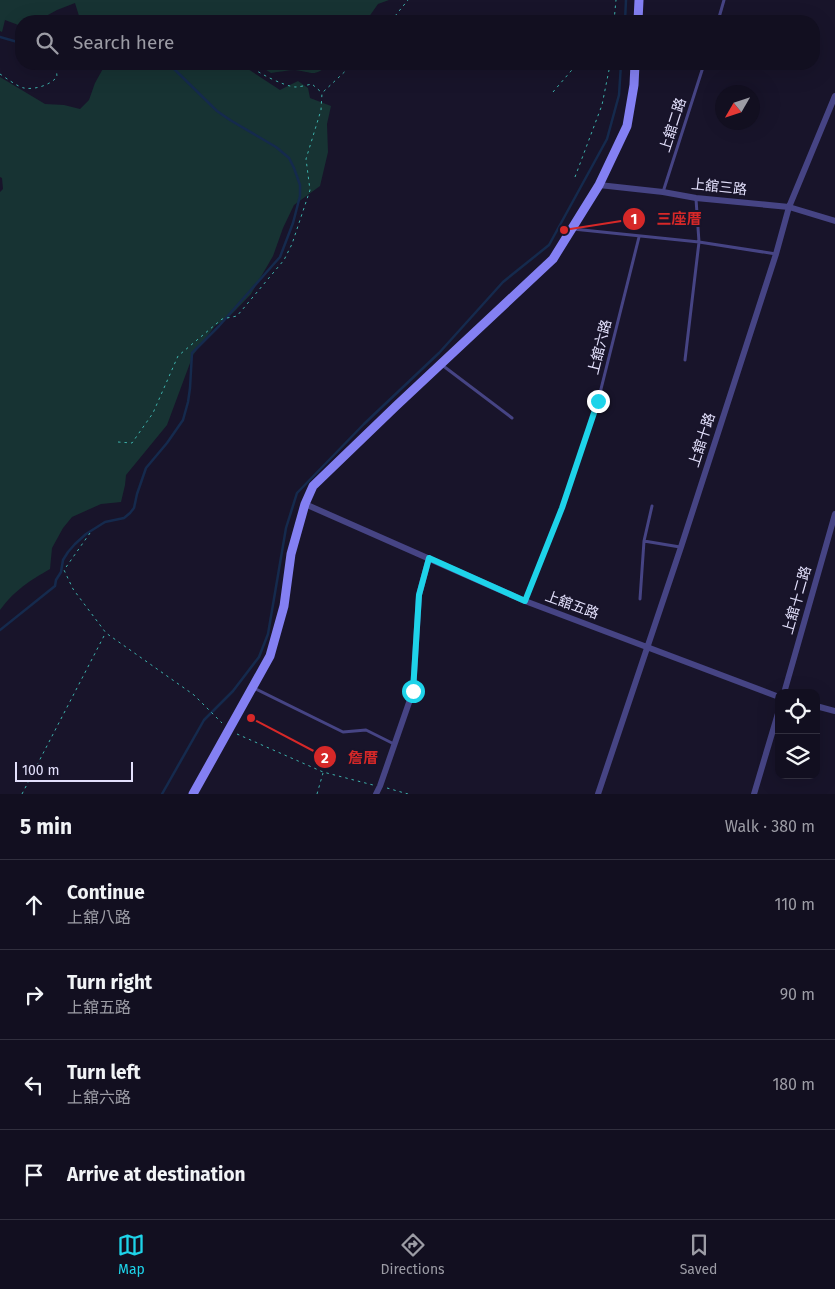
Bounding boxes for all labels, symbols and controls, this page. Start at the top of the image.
search box [15,15,820,70]
icon: search [33,29,61,57]
text: Search here [73,31,174,54]
north arrow [715,85,760,130]
street label: 上舘二路 [656,96,690,154]
street label: 上舘三路 [690,176,748,198]
callout: 三座厝 [622,204,712,234]
text: 1 [631,210,637,228]
text: 三座厝 [656,210,702,228]
street label: 上舘六路 [585,318,615,376]
route end [587,390,610,413]
street label: 上舘十路 [685,411,719,469]
street label: 上舘十二路 [779,564,815,636]
street label: 上舘五路 [543,587,601,623]
route start [402,680,425,703]
map controls [775,689,820,779]
button: locate [775,689,820,734]
button: layers [775,734,820,779]
callout: 詹厝 [313,742,388,772]
text: 2 [321,749,329,767]
text: 詹厝 [348,749,378,767]
scale bar [15,759,132,782]
text: 100 m [22,762,59,779]
text: 5 min [20,814,72,840]
text: Walk · 380 m [725,817,815,836]
text: Continue [67,881,145,904]
icon: ahead [20,891,48,919]
text: 110 m [774,895,815,914]
text: 上舘八路 [67,908,131,927]
text: Turn right [67,971,152,994]
icon: right [20,981,48,1009]
text: 90 m [780,985,815,1004]
text: 上舘五路 [67,998,131,1017]
text: Turn left [67,1061,141,1084]
icon: left [20,1071,48,1099]
text: 180 m [772,1075,815,1094]
text: 上舘六路 [67,1088,131,1107]
icon: arrive [20,1161,48,1189]
text: Arrive at destination [67,1163,246,1186]
tab: Map [117,1231,145,1278]
tab: Directions [380,1231,445,1278]
tab: Saved [680,1231,718,1278]

